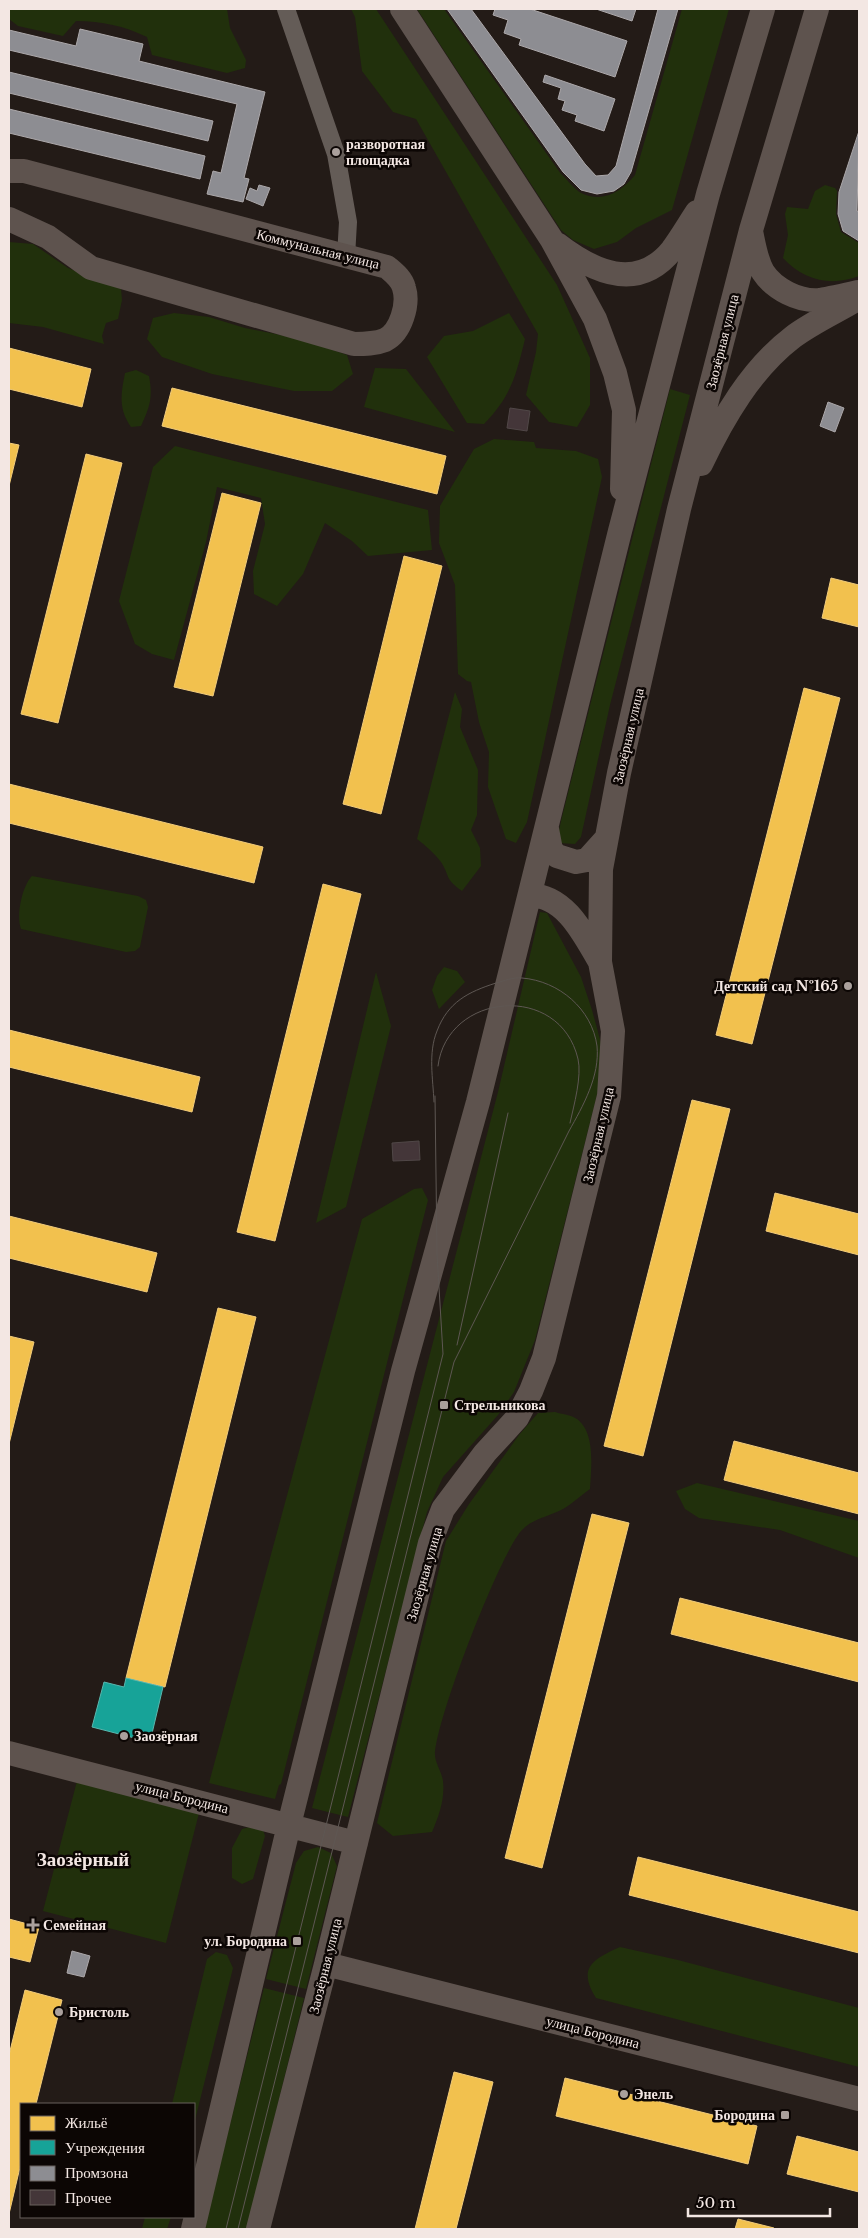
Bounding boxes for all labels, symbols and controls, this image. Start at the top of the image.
place label: разворотная площадка [346,135,425,169]
marker: разворотная площадка [330,146,342,158]
street label: Коммунальная улица [255,225,382,273]
street label: Заозёрная улица [701,292,743,392]
street label: Заозёрная улица [608,686,648,786]
place label: Детский сад №165 [714,977,838,995]
marker: Детский сад №165 [842,980,854,992]
street label: Заозёрная улица [578,1085,618,1185]
place label: Стрельникова [454,1396,545,1414]
marker: Стрельникова [438,1399,450,1411]
street label: Заозёрная улица [402,1524,446,1623]
place label: Заозёрная [134,1727,198,1745]
marker: Заозёрная [118,1730,130,1742]
street label: улица Бородина [133,1777,231,1817]
district label: Заозёрный [37,1848,129,1871]
place label: Семейная [43,1916,106,1934]
street label: Заозёрная улица [304,1916,346,2016]
marker: Семейная [27,1919,39,1931]
place label: ул. Бородина [204,1932,287,1950]
marker: ул. Бородина [291,1935,303,1947]
place label: Бристоль [69,2003,130,2021]
marker: Бристоль [53,2006,65,2018]
street label: улица Бородина [544,2012,642,2052]
place label: Энель [634,2085,674,2103]
marker: Энель [618,2088,630,2100]
legend [20,2103,195,2218]
place label: Бородина [714,2106,775,2124]
marker: Бородина [779,2109,791,2121]
text: Жильё [65,2113,108,2132]
text: Учреждения [65,2138,145,2157]
text: Промзона [65,2163,128,2182]
scale bar [688,2186,830,2218]
text: Прочее [65,2188,112,2207]
text: 50 m [696,2193,736,2212]

